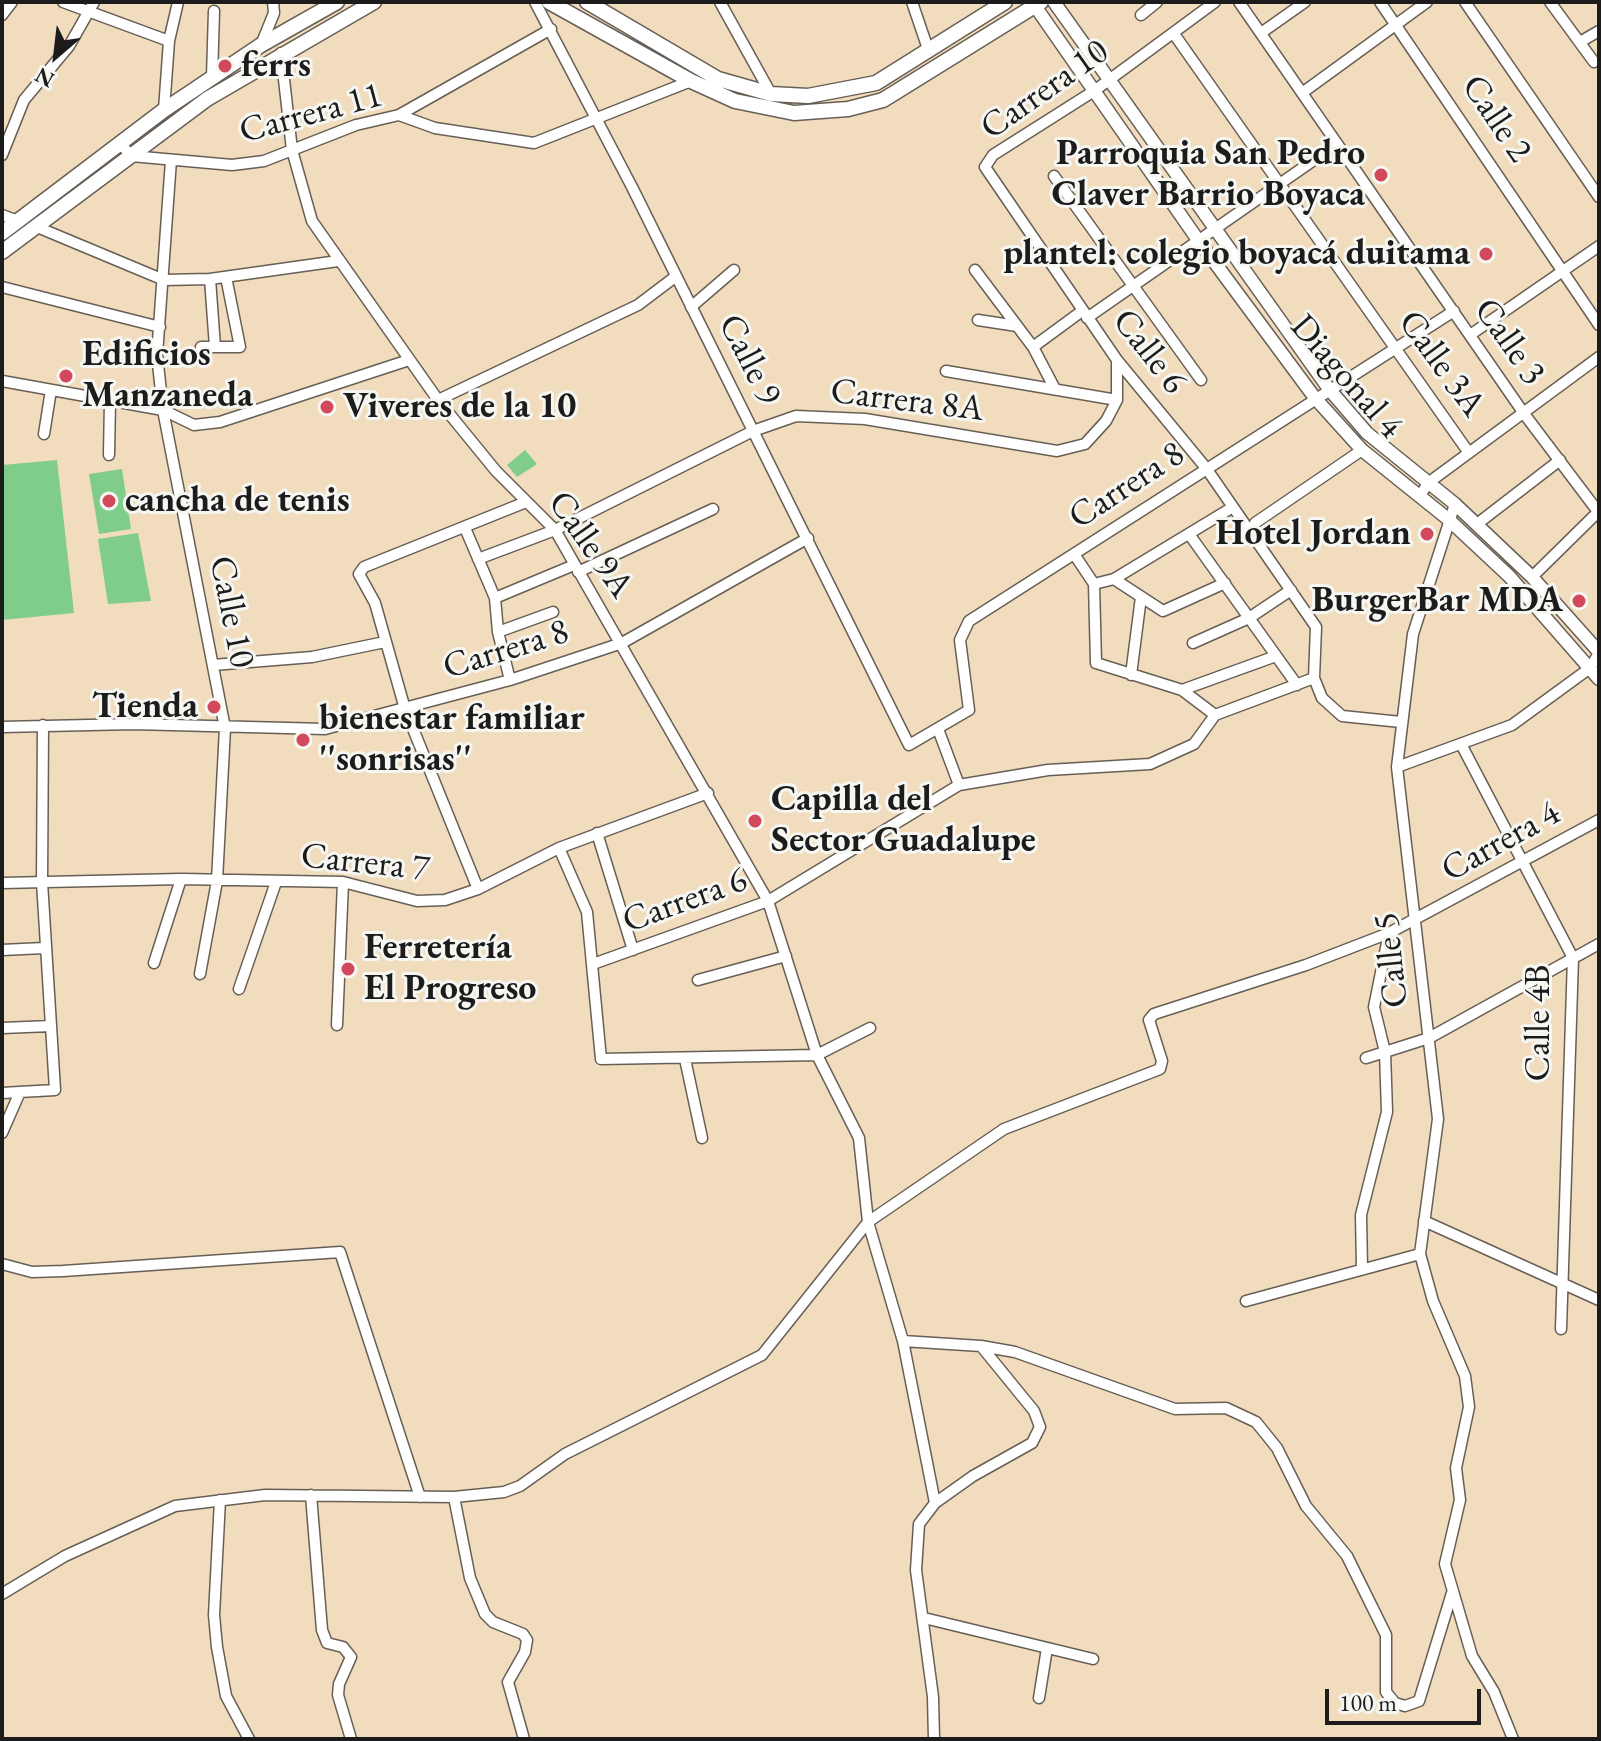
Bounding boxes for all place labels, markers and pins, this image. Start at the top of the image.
place label: ferrs [241,44,311,88]
marker: ferrs [216,57,234,75]
place label: Parroquia San Pedro Claver Barrio Boyaca [1051,132,1365,217]
marker: Parroquia San Pedro Claver Barrio Boyaca [1372,166,1390,184]
place label: plantel: colegio boyacá duitama [1003,232,1470,276]
marker: plantel: colegio boyacá duitama [1477,245,1495,263]
place label: Edificios Manzaneda [82,333,253,418]
marker: Edificios Manzaneda [57,367,75,385]
place label: Viveres de la 10 [343,385,576,429]
marker: Viveres de la 10 [318,398,336,416]
place label: cancha de tenis [125,479,350,523]
marker: cancha de tenis [100,492,118,510]
place label: Hotel Jordan [1216,512,1411,556]
marker: Hotel Jordan [1418,525,1436,543]
place label: BurgerBar MDA [1311,579,1563,623]
marker: BurgerBar MDA [1570,592,1588,610]
place label: Tienda [92,685,198,729]
place label: bienestar familiar ''sonrisas'' [319,697,585,782]
marker: Tienda [205,698,223,716]
marker: bienestar familiar ''sonrisas'' [294,731,312,749]
place label: Capilla del Sector Guadalupe [771,778,1036,863]
marker: Capilla del Sector Guadalupe [746,812,764,830]
place label: Ferretería El Progreso [364,926,536,1011]
marker: Ferretería El Progreso [339,960,357,978]

